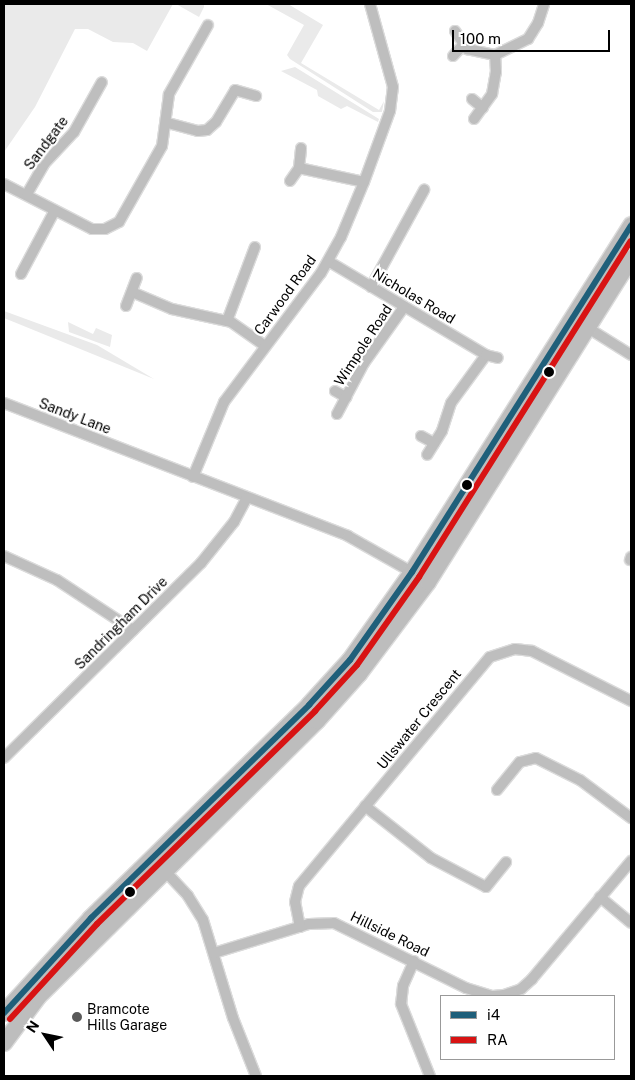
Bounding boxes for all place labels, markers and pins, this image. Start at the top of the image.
unlabelled marker [544,367,554,377]
unlabelled marker [462,480,472,490]
unlabelled marker [125,887,135,897]
place label: Bramcote Hills Garage [87,1001,167,1034]
marker: Bramcote Hills Garage [71,1011,83,1023]

